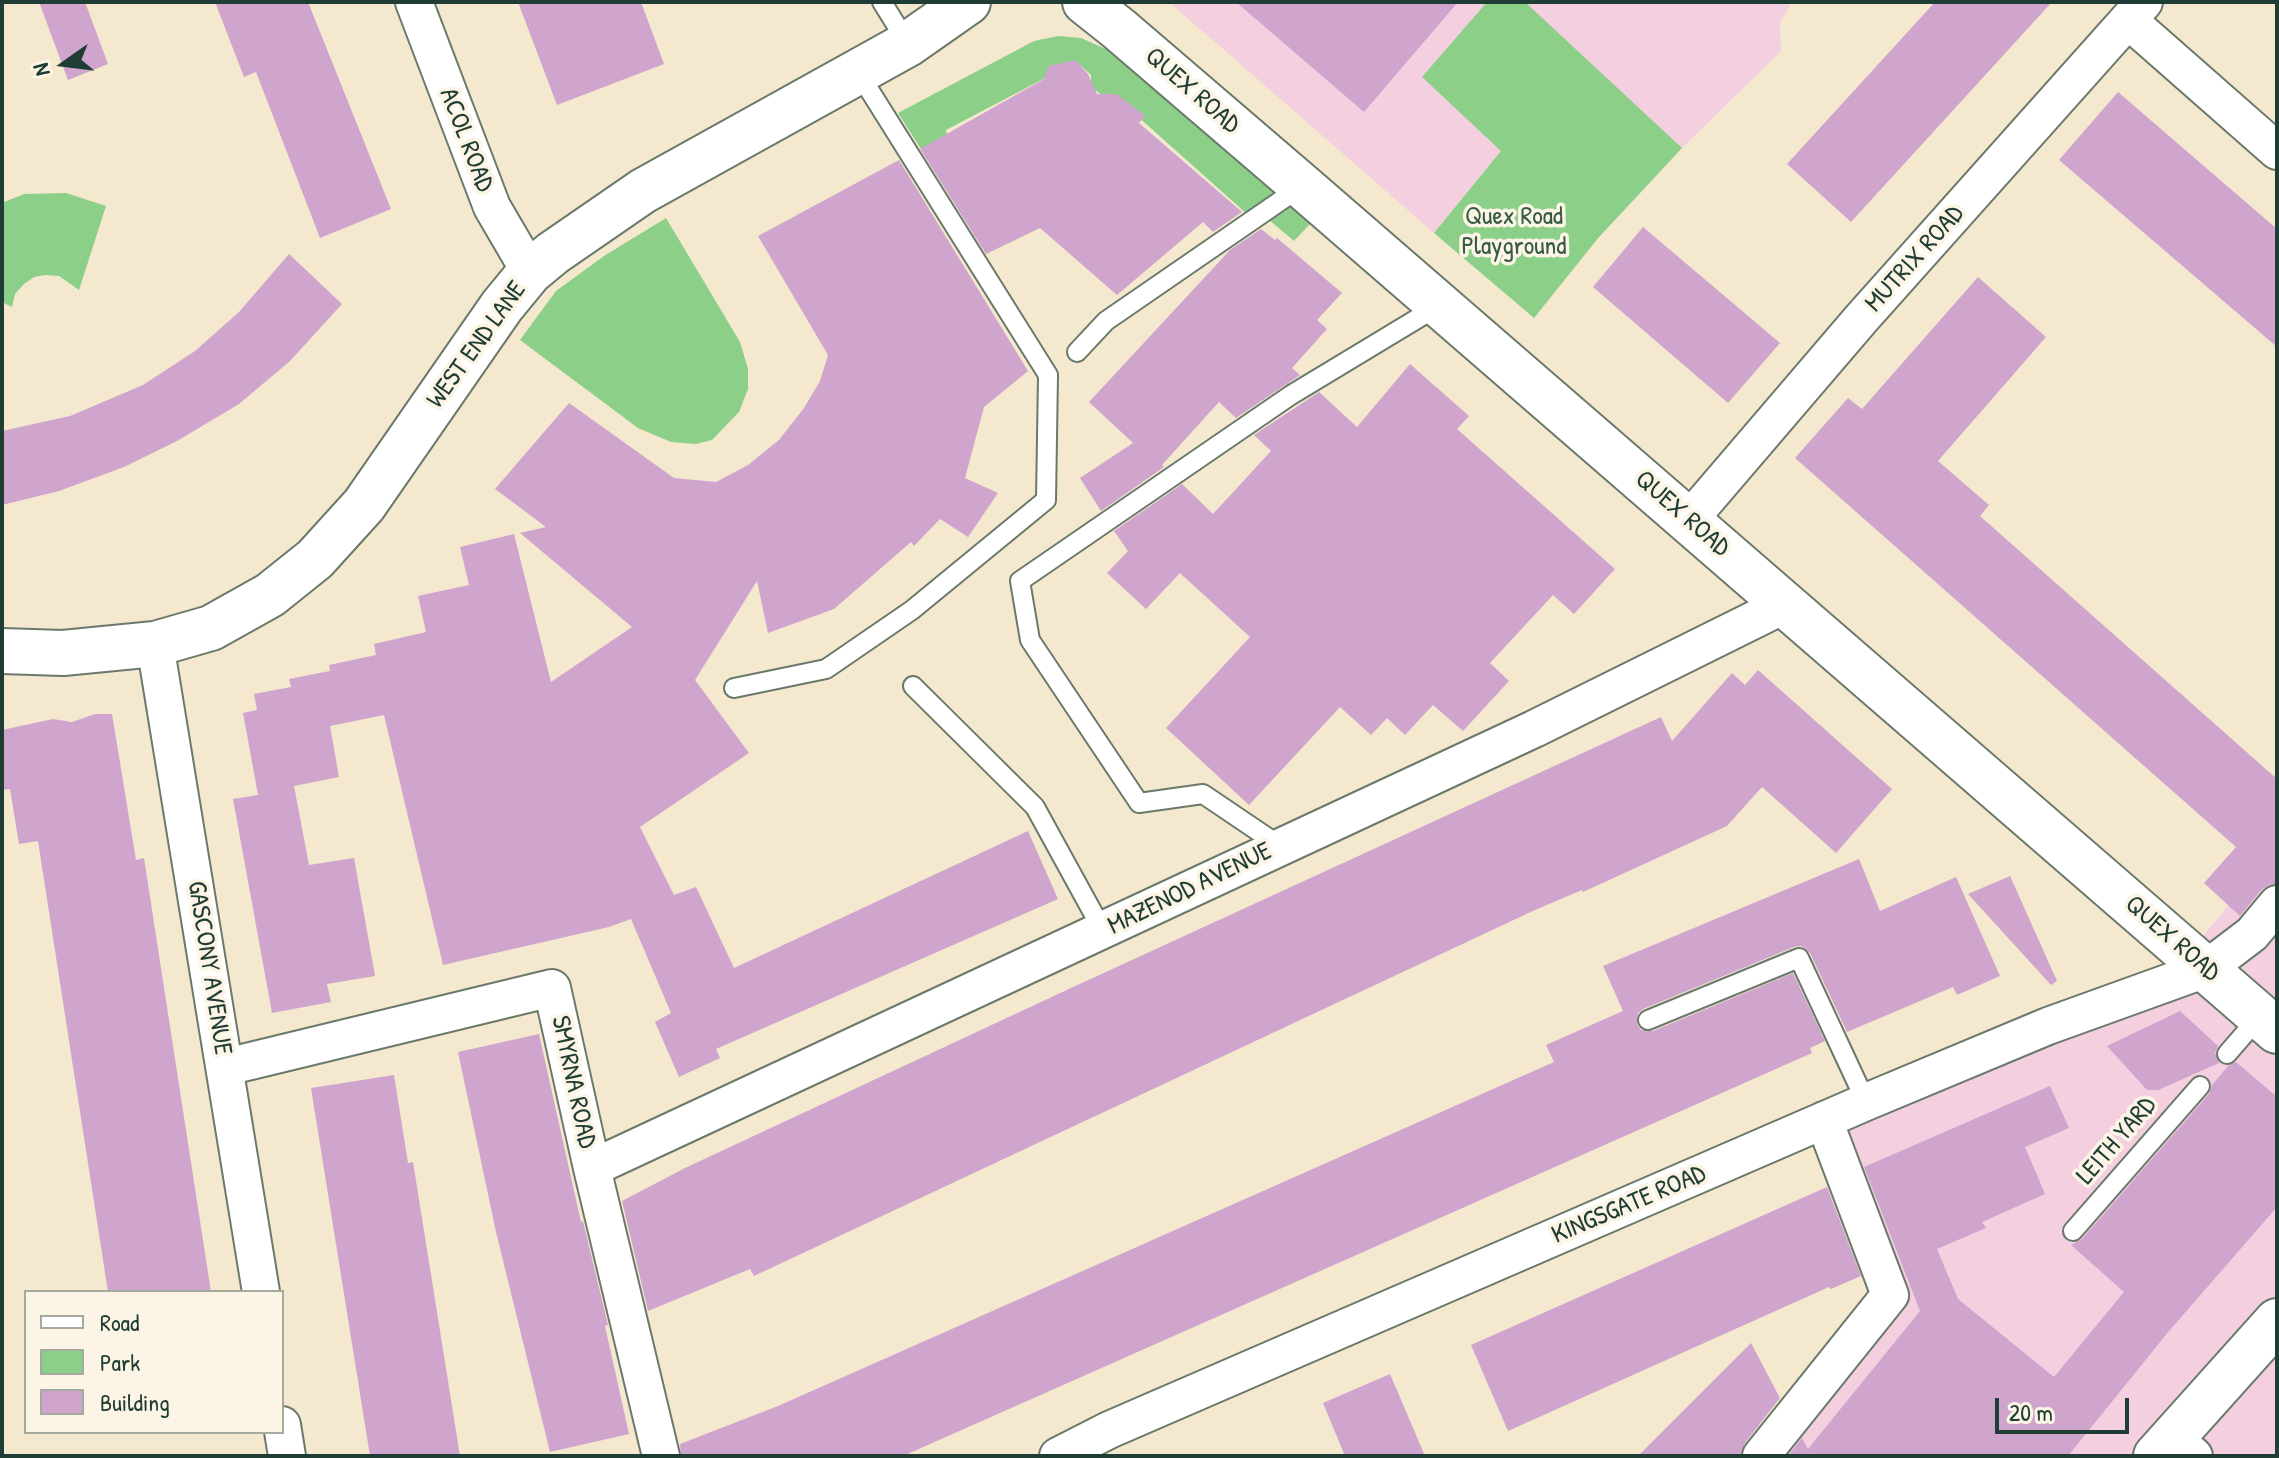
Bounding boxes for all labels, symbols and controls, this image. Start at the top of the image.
north arrow [24,24,104,104]
street label: QUEX ROAD [1138,41,1246,141]
text: N [25,60,57,79]
street label: ACOL ROAD [432,84,500,196]
street label: MUTRIX ROAD [1859,199,1971,319]
park label: Quex Road Playground [1462,201,1566,262]
street label: WEST END LANE [421,276,533,414]
street label: QUEX ROAD [1628,464,1736,564]
street label: MAZENOD AVENUE [1103,836,1277,942]
street label: GASCONY AVENUE [180,879,238,1057]
street label: QUEX ROAD [2118,889,2226,989]
street label: SMYRNA ROAD [544,1013,602,1151]
street label: LEITH YARD [2070,1091,2164,1191]
street label: KINGSGATE ROAD [1547,1159,1711,1251]
legend [24,1290,284,1434]
text: Road [100,1306,139,1338]
text: Park [100,1346,140,1378]
scale bar [1999,1382,2133,1432]
text: Building [100,1386,170,1418]
text: 20 m [2009,1396,2053,1428]

